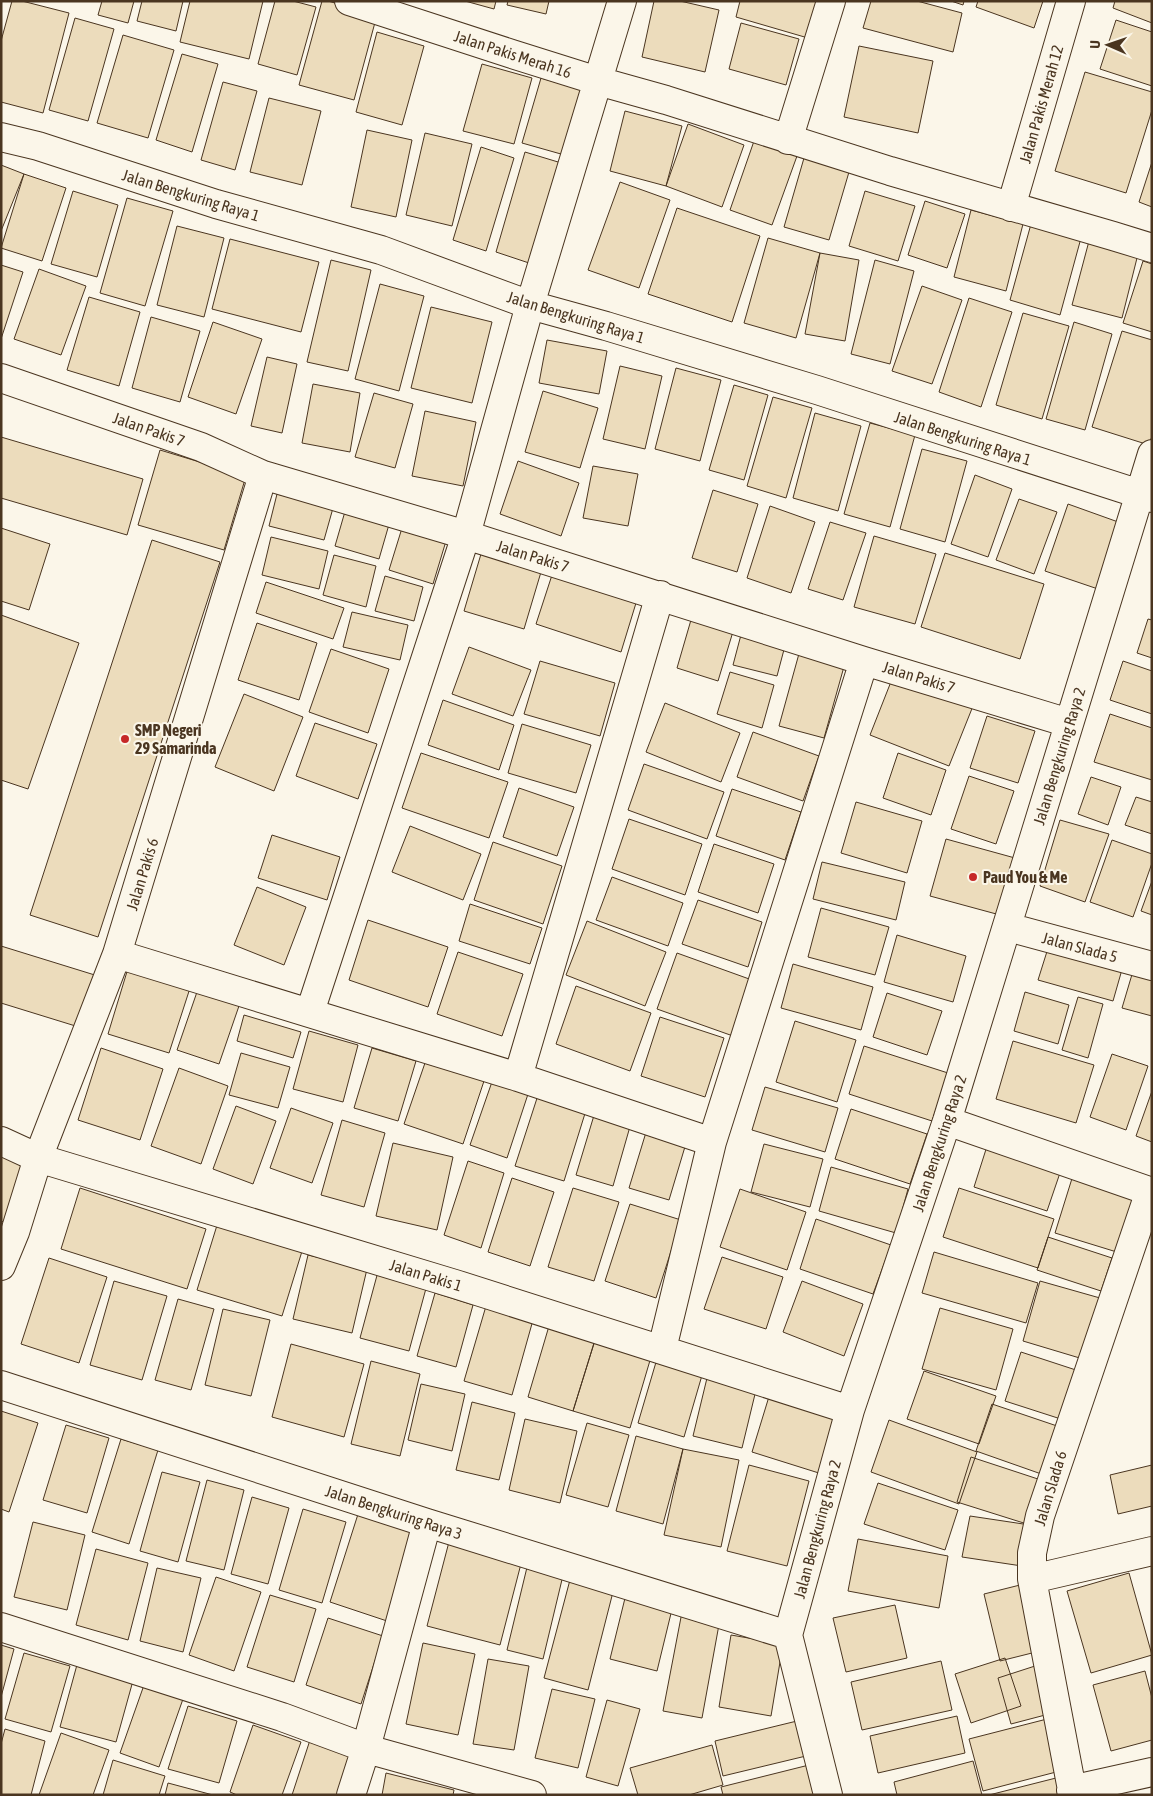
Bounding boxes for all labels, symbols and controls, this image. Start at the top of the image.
north arrow [1083,20,1133,70]
street label: Jalan Pakis Merah 16 [452,27,574,81]
text: U [1087,40,1103,49]
street label: Jalan Pakis Merah 12 [1016,43,1066,165]
street label: Jalan Bengkuring Raya 1 [120,166,262,225]
street label: Jalan Bengkuring Raya 1 [505,288,647,347]
street label: Jalan Bengkuring Raya 1 [892,407,1034,470]
street label: Jalan Pakis 7 [111,408,187,450]
street label: Jalan Pakis 7 [495,536,571,576]
street label: Jalan Pakis 7 [881,657,957,697]
street label: Jalan Bengkuring Raya 2 [1030,685,1089,827]
place label: SMP Negeri 29 Samarinda [135,721,217,757]
marker: SMP Negeri 29 Samarinda [119,733,131,745]
street label: Jalan Pakis 6 [122,836,162,912]
place label: Paud You & Me [983,868,1068,886]
marker: Paud You & Me [967,871,979,883]
street label: Jalan Slada 5 [1040,928,1120,966]
street label: Jalan Bengkuring Raya 2 [908,1072,971,1214]
street label: Jalan Pakis 1 [388,1255,464,1295]
street label: Jalan Slada 6 [1030,1448,1070,1528]
street label: Jalan Bengkuring Raya 2 [790,1458,845,1601]
street label: Jalan Bengkuring Raya 3 [323,1481,465,1544]

